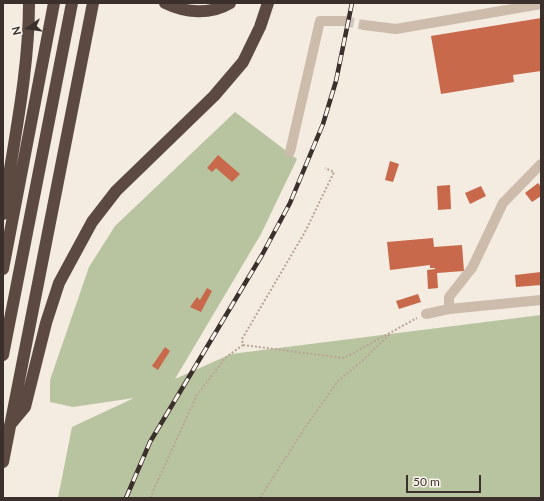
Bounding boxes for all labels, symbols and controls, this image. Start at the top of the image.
north arrow [8,8,48,48]
text: N [9,25,23,36]
scale bar [408,467,483,493]
text: 50 m [413,474,440,489]

